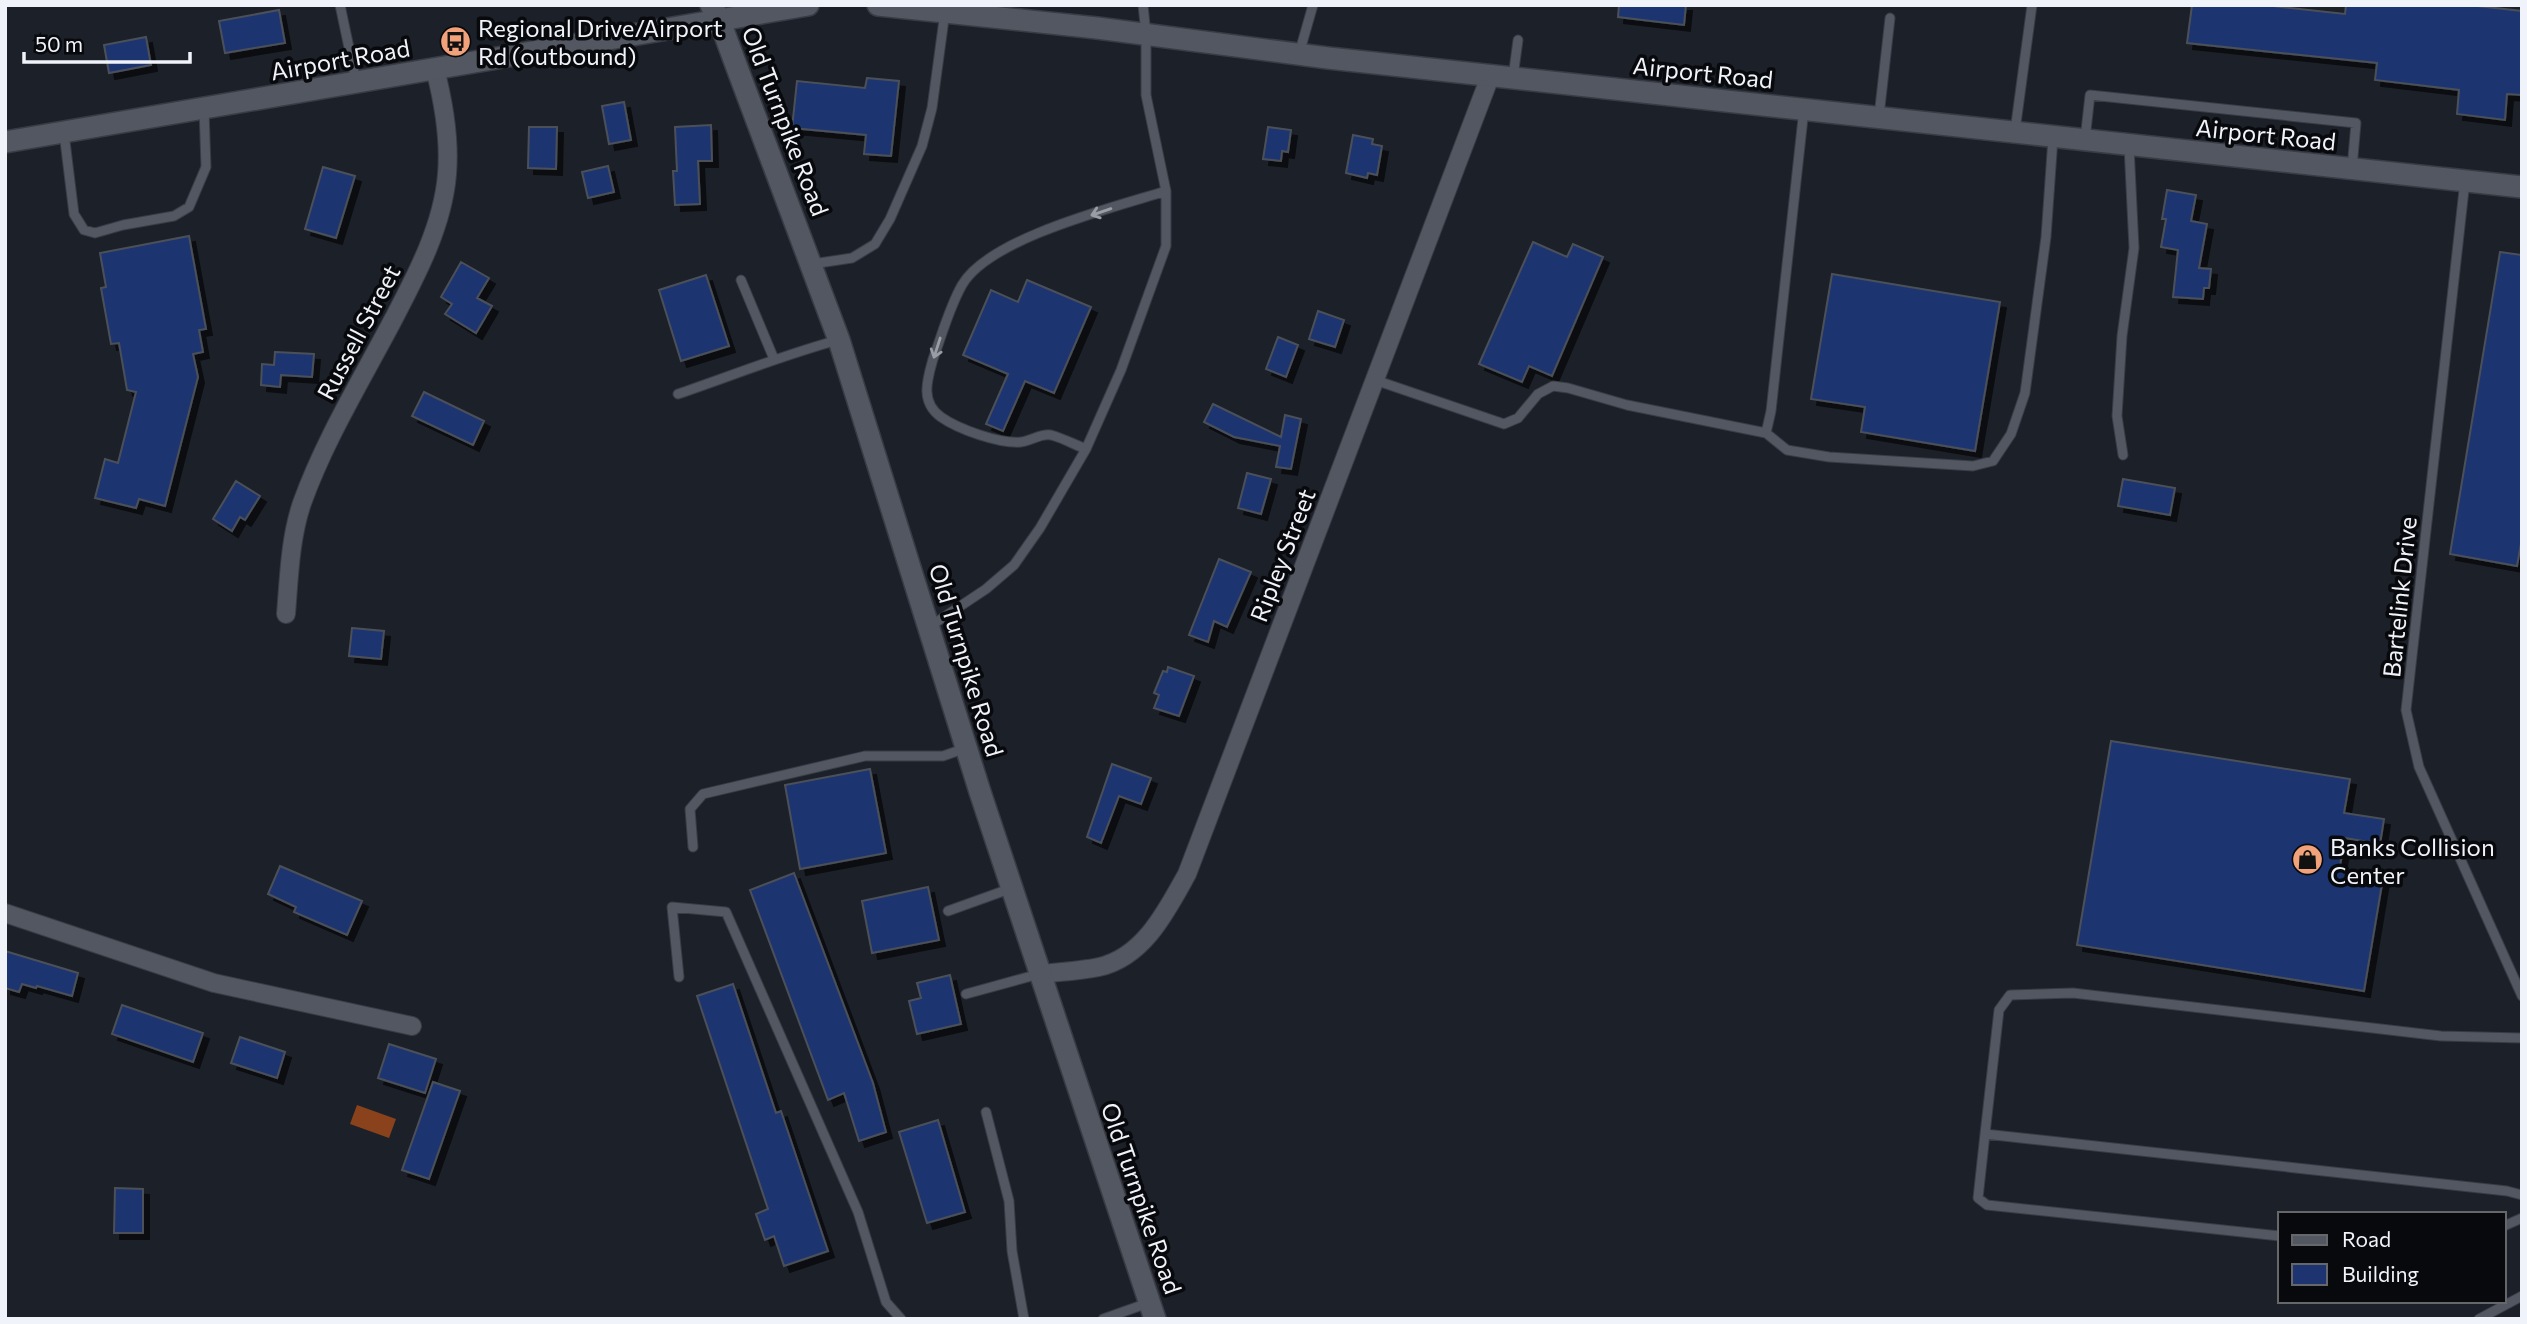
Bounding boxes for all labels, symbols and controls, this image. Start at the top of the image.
place label: Regional Drive/Airport Rd (outbound) [478,13,723,70]
scale bar [24,21,191,65]
street label: Old Turnpike Road [737,22,835,220]
bus stop icon: Regional Drive/Airport Rd (outbound) [438,24,472,58]
text: 50 m [35,31,83,56]
street label: Airport Road [268,32,412,86]
street label: Airport Road [1631,50,1775,94]
street label: Airport Road [2194,112,2338,156]
one-way arrow [1091,207,1113,219]
street label: Russell Street [310,260,406,404]
one-way arrow [930,337,943,359]
street label: Ripley Street [1243,484,1321,625]
street label: Bartelink Drive [2376,515,2422,679]
street label: Old Turnpike Road [924,560,1010,760]
place label: Banks Collision Center [2330,832,2495,889]
shop icon: Banks Collision Center [2290,843,2324,877]
street label: Old Turnpike Road [1096,1099,1188,1297]
legend [2278,1212,2506,1303]
text: Road [2342,1226,2391,1251]
text: Building [2342,1261,2419,1286]

